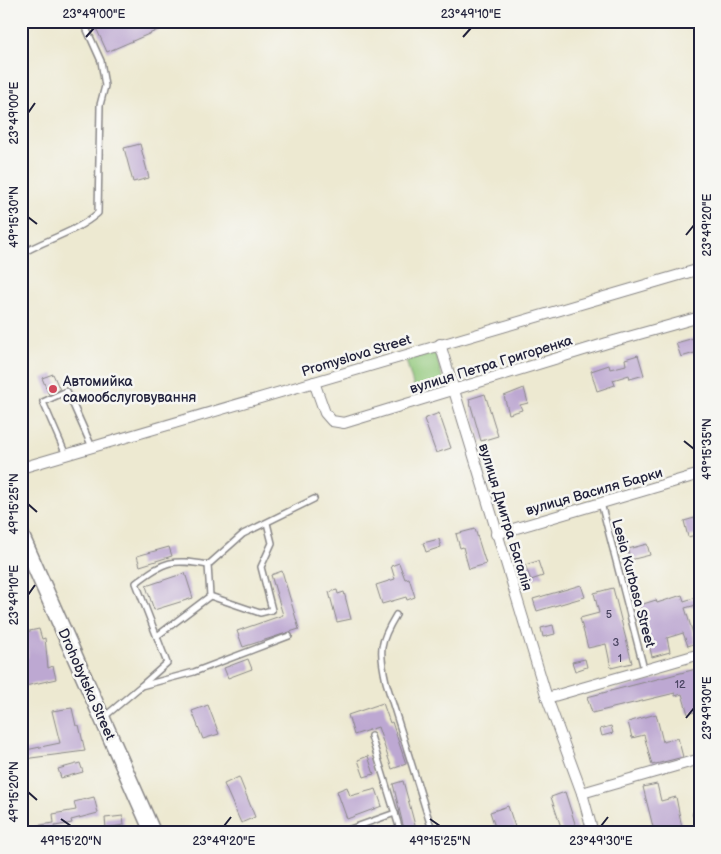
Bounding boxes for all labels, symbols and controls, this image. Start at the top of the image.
text: 23°49'00"E [63,7,126,22]
text: 23°49'10"E [441,7,501,22]
text: 23°49'00"E [7,81,22,144]
text: 49°15'30"N [7,186,22,248]
text: 23°49'20"E [700,193,715,256]
street label: Promyslova Street [299,331,414,380]
street label: вулиця Петра Григоренка [408,331,575,397]
place label: Автомийка самообслуговування [62,373,197,406]
marker: Автомийка самообслуговування [47,383,59,395]
text: 49°15'35"N [700,418,715,480]
street label: вулиця Дмитра Багалія [475,441,536,593]
street label: вулиця Василя Барки [524,464,665,519]
text: 49°15'25"N [7,473,22,535]
street label: Lesia Kurbasa Street [608,517,659,650]
text: 23°49'10"E [7,565,22,625]
house number: 5 [606,608,612,621]
street label: Drohobytska Street [54,626,119,743]
house number: 3 [613,636,620,649]
house number: 1 [618,652,622,665]
text: 23°49'30"E [700,676,715,740]
house number: 12 [675,678,686,691]
text: 49°15'20"N [7,761,22,823]
text: 49°15'20"N [40,834,102,849]
text: 23°49'20"E [193,834,256,849]
text: 49°15'25"N [409,834,471,849]
text: 23°49'30"E [569,834,633,849]

